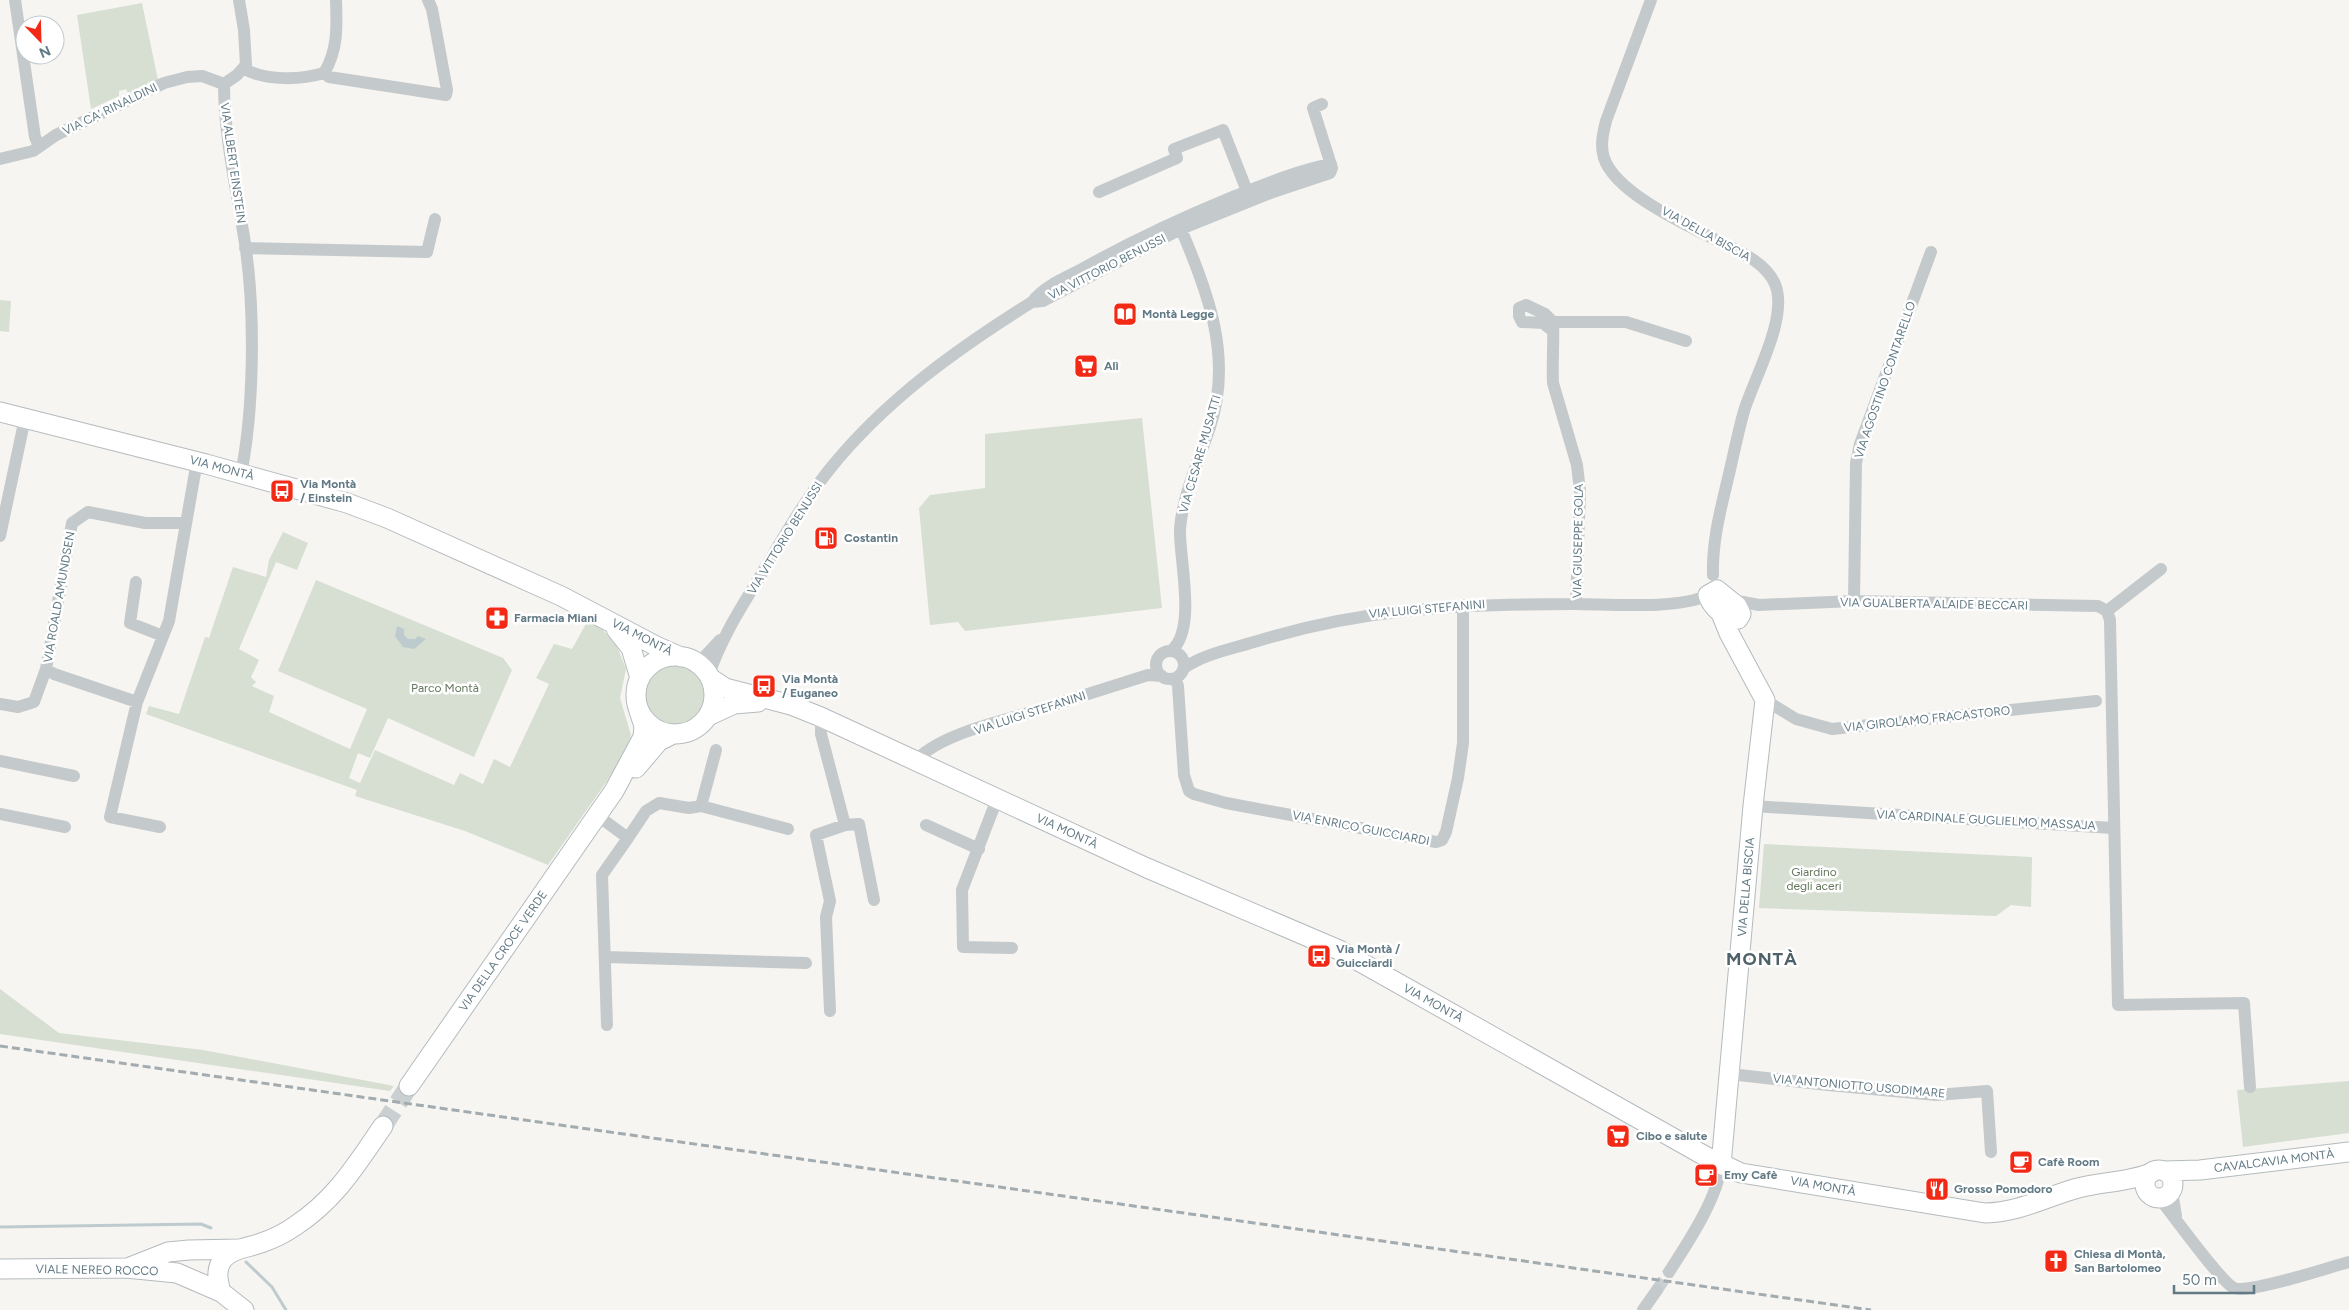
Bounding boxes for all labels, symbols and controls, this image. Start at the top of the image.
north arrow [15,15,65,65]
text: N [37,42,53,61]
street label: VIA CA' RINALDINI [61,80,159,138]
street label: VIA ALBERT EINSTEIN [218,102,248,224]
street label: VIA DELLA BISCIA [1659,204,1753,264]
street label: VIA VITTORIO BENUSSI [1046,231,1168,303]
street label: VIA AGOSTINO CONTARELLO [1852,300,1918,460]
library icon: Montà Legge [1112,301,1138,327]
place label: Montà Legge [1142,307,1214,321]
supermarket icon: Alì [1073,353,1099,379]
place label: Alì [1104,359,1119,373]
street label: VIA CESARE MUSATTI [1176,393,1224,515]
street label: VIA MONTÀ [188,453,256,483]
place label: Via Montà / Einstein [300,477,356,505]
bus stop icon: Via Montà / Einstein [269,478,295,504]
street label: VIA VITTORIO BENUSSI [745,479,825,597]
street label: VIA GIUSEPPE GOLA [1570,484,1586,598]
fuel station icon: Costantin [813,525,839,551]
street label: VIA ROALD AMUNDSEN [41,530,77,664]
place label: Costantin [844,531,898,545]
street label: VIA GUALBERTA ALAIDE BECCARI [1840,595,2028,613]
street label: VIA LUIGI STEFANINI [1368,597,1486,621]
pharmacy icon: Farmacia Miani [484,605,510,631]
place label: Farmacia Miani [514,611,597,625]
street label: VIA MONTÀ [609,616,675,658]
place label: Via Montà / Euganeo [782,672,838,700]
bus stop icon: Via Montà / Euganeo [751,673,777,699]
park label: Parco Montà [411,681,479,695]
street label: VIA LUIGI STEFANINI [972,688,1088,738]
street label: VIA GIROLAMO FRACASTORO [1843,703,2011,735]
street label: VIA CARDINALE GUGLIELMO MASSAJA [1876,807,2096,833]
street label: VIA ENRICO GUICCIARDI [1291,808,1431,848]
street label: VIA MONTÀ [1034,811,1100,851]
street label: VIA DELLA BISCIA [1735,837,1757,937]
park label: Giardino degli aceri [1786,865,1842,893]
street label: VIA DELLA CROCE VERDE [456,888,550,1014]
place label: Via Montà / Guicciardi [1336,942,1400,970]
bus stop icon: Via Montà / Guicciardi [1306,943,1332,969]
district label: MONTÀ [1726,948,1798,970]
street label: VIA MONTÀ [1401,981,1465,1025]
street label: VIA ANTONIOTTO USODIMARE [1772,1071,1946,1101]
supermarket icon: Cibo e salute [1605,1123,1631,1149]
place label: Cibo e salute [1636,1129,1708,1143]
street label: CAVALCAVIA MONTÀ [2213,1147,2335,1175]
cafe icon: Cafè Room [2008,1149,2034,1175]
place label: Cafè Room [2038,1155,2099,1169]
cafe icon: Emy Cafè [1693,1162,1719,1188]
place label: Emy Cafè [1724,1168,1778,1182]
street label: VIA MONTÀ [1789,1173,1857,1199]
restaurant icon: Grosso Pomodoro [1924,1176,1950,1202]
place label: Grosso Pomodoro [1954,1182,2053,1196]
place label: Chiesa di Montà, San Bartolomeo [2074,1247,2166,1275]
church icon: Chiesa di Montà, San Bartolomeo [2043,1248,2069,1274]
street label: VIALE NEREO ROCCO [36,1262,158,1278]
scale bar [2174,1262,2254,1294]
text: 50 m [2182,1271,2217,1289]

